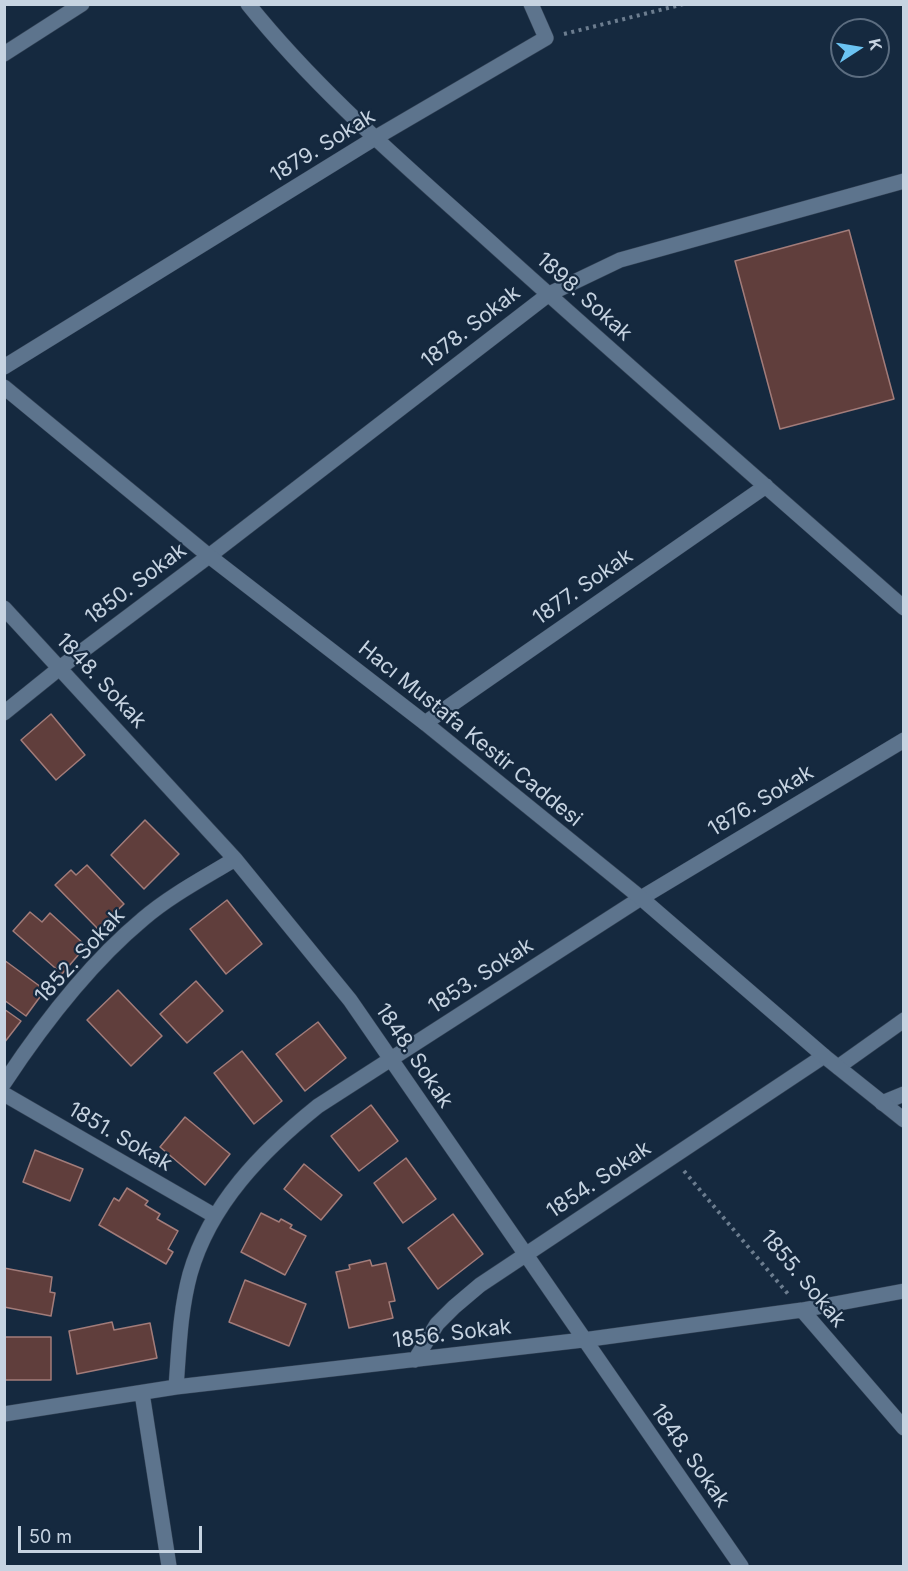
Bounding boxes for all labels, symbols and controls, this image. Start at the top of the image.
north arrow [830,18,890,78]
text: K [865,37,887,52]
street label: 1879. Sokak [266,104,380,188]
street label: 1898. Sokak [531,248,637,346]
street label: 1878. Sokak [417,281,525,373]
street label: 1850. Sokak [81,538,191,630]
street label: 1877. Sokak [528,543,638,631]
street label: 1848. Sokak [51,628,151,734]
street label: Hacı Mustafa Kestir Caddesi [353,636,587,832]
street label: 1876. Sokak [704,760,818,842]
street label: 1852. Sokak [30,904,130,1008]
street label: 1853. Sokak [424,933,538,1019]
street label: 1848. Sokak [370,999,458,1113]
street label: 1851. Sokak [64,1097,176,1177]
street label: 1854. Sokak [542,1136,656,1224]
street label: 1855. Sokak [755,1225,851,1333]
street label: 1856. Sokak [391,1314,513,1354]
street label: 1848. Sokak [645,1399,735,1513]
scale bar [21,1514,206,1552]
text: 50 m [29,1526,72,1547]

